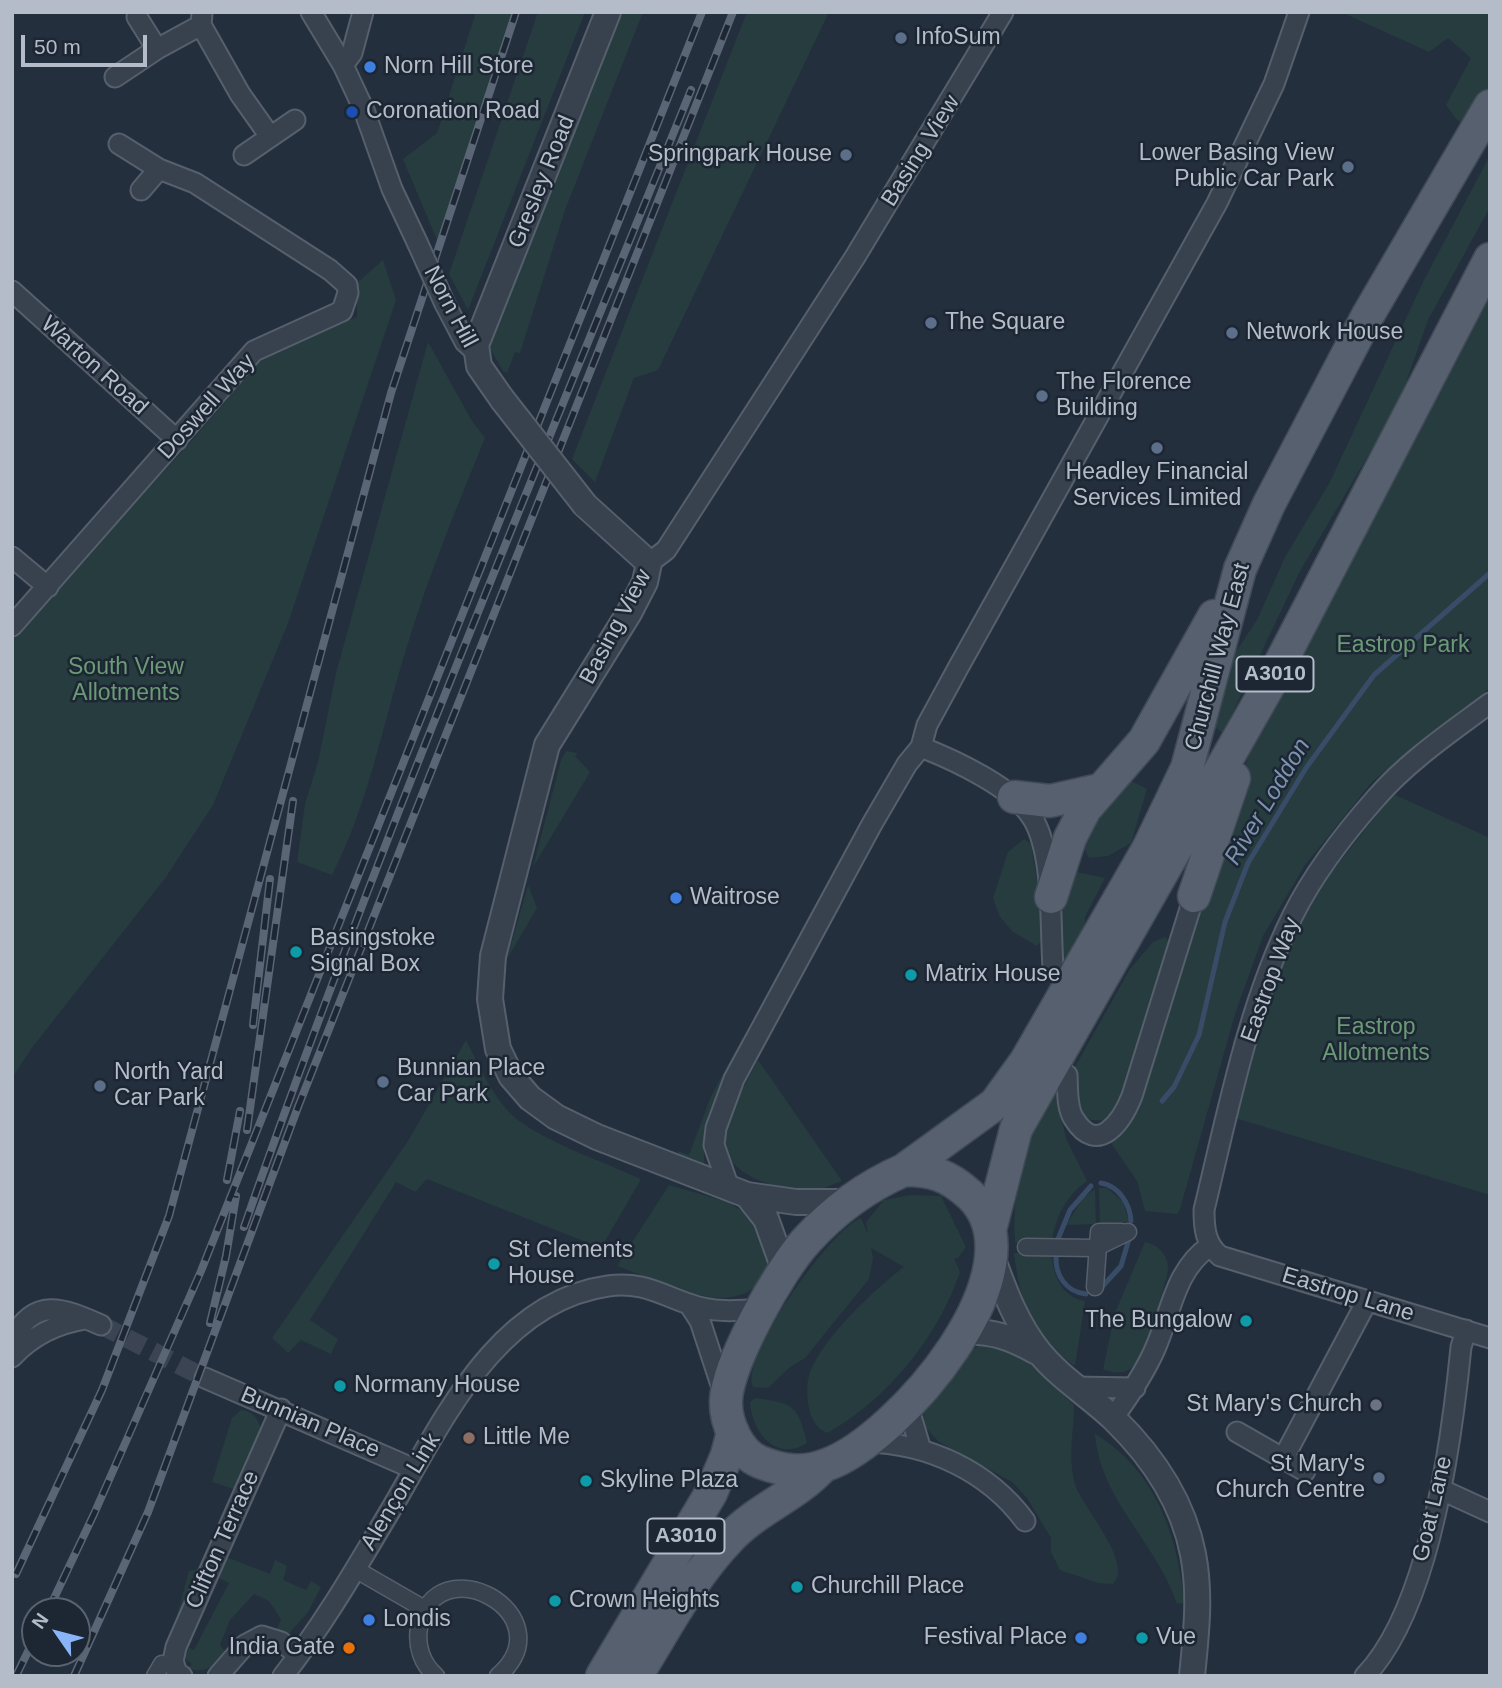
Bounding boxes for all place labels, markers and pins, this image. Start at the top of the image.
place label: InfoSum [915,24,1001,52]
marker: InfoSum [893,30,909,46]
place label: Norn Hill Store [384,53,534,81]
marker: Norn Hill Store [362,59,378,75]
place label: Coronation Road [366,98,540,126]
marker: Coronation Road [344,104,360,120]
place label: Lower Basing View Public Car Park [1139,140,1334,194]
place label: Springpark House [648,141,832,169]
marker: Springpark House [838,147,854,163]
marker: Lower Basing View Public Car Park [1340,159,1356,175]
place label: The Square [945,309,1065,337]
marker: The Square [923,315,939,331]
place label: Network House [1246,319,1403,347]
marker: Network House [1224,325,1240,341]
place label: The Florence Building [1056,369,1192,423]
marker: The Florence Building [1034,388,1050,404]
marker: Headley Financial Services Limited [1149,440,1165,456]
place label: Headley Financial Services Limited [1066,459,1248,513]
place label: Waitrose [690,884,780,912]
marker: Waitrose [668,890,684,906]
place label: Basingstoke Signal Box [310,925,435,979]
marker: Basingstoke Signal Box [288,944,304,960]
place label: Matrix House [925,961,1060,989]
marker: Matrix House [903,967,919,983]
place label: Bunnian Place Car Park [397,1055,545,1109]
place label: North Yard Car Park [114,1059,224,1113]
marker: Bunnian Place Car Park [375,1074,391,1090]
marker: North Yard Car Park [92,1078,108,1094]
place label: St Clements House [508,1237,633,1291]
marker: St Clements House [486,1256,502,1272]
place label: The Bungalow [1085,1307,1232,1335]
marker: The Bungalow [1238,1313,1254,1329]
place label: Normany House [354,1372,520,1400]
marker: Normany House [332,1378,348,1394]
place label: St Mary's Church [1186,1391,1362,1419]
marker: St Mary's Church [1368,1397,1384,1413]
place label: Little Me [483,1424,570,1452]
marker: Little Me [461,1430,477,1446]
place label: St Mary's Church Centre [1215,1451,1365,1505]
place label: Skyline Plaza [600,1467,738,1495]
marker: St Mary's Church Centre [1371,1470,1387,1486]
marker: Skyline Plaza [578,1473,594,1489]
place label: Churchill Place [811,1573,964,1601]
marker: Churchill Place [789,1579,805,1595]
place label: Crown Heights [569,1587,720,1615]
marker: Crown Heights [547,1593,563,1609]
place label: Londis [383,1606,451,1634]
marker: Londis [361,1612,377,1628]
place label: Festival Place [924,1624,1067,1652]
place label: Vue [1156,1624,1196,1652]
marker: Festival Place [1073,1630,1089,1646]
marker: Vue [1134,1630,1150,1646]
place label: India Gate [229,1634,335,1662]
marker: India Gate [341,1640,357,1656]

